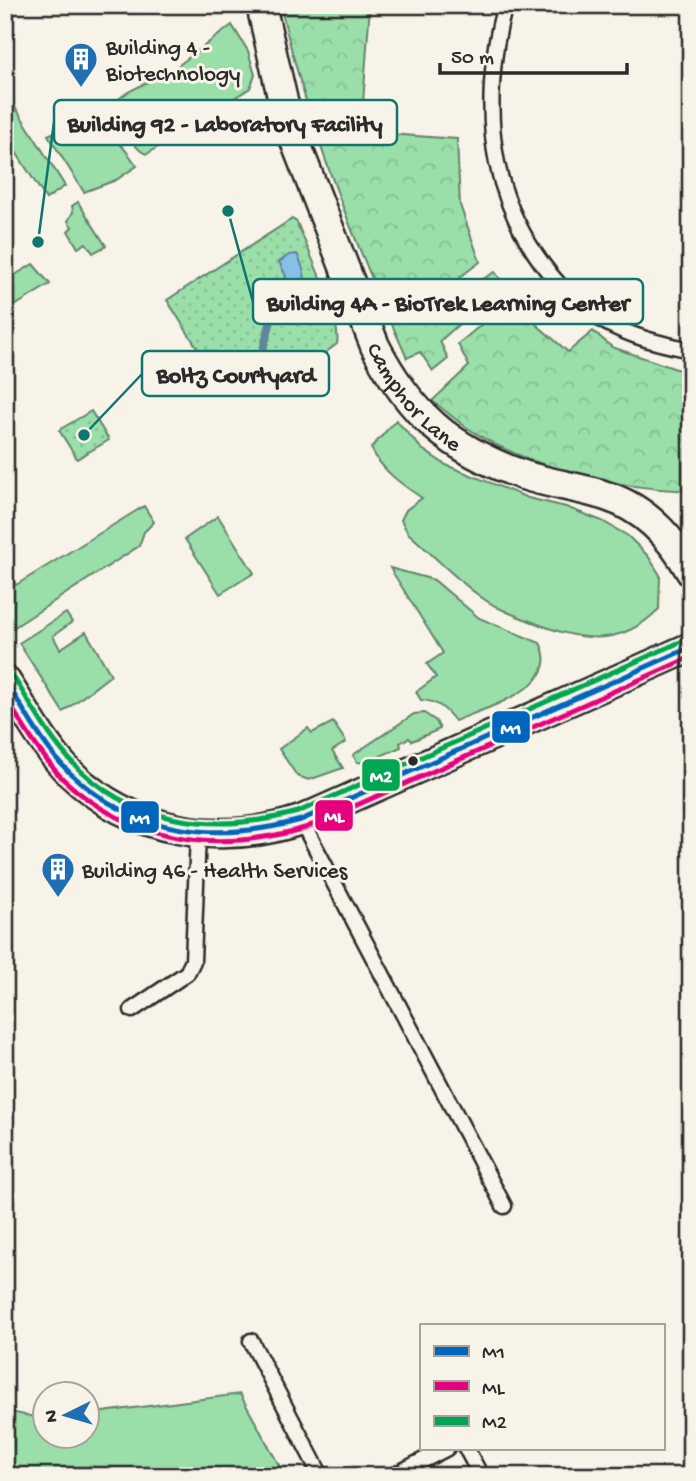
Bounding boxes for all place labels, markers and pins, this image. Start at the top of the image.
place label: Building 4 - Biotechnology [105,36,240,89]
building icon: Building 4 - Biotechnology [62,40,100,89]
callout: Building 92 - Laboratory Facility [54,100,397,145]
callout: Building 4A - BioTrek Learning Center [253,279,643,324]
callout: Boltz Courtyard [142,351,329,396]
unlabelled marker [406,754,420,768]
building icon: Building 46 - Health Services [39,850,77,899]
place label: Building 46 - Health Services [81,859,348,886]

